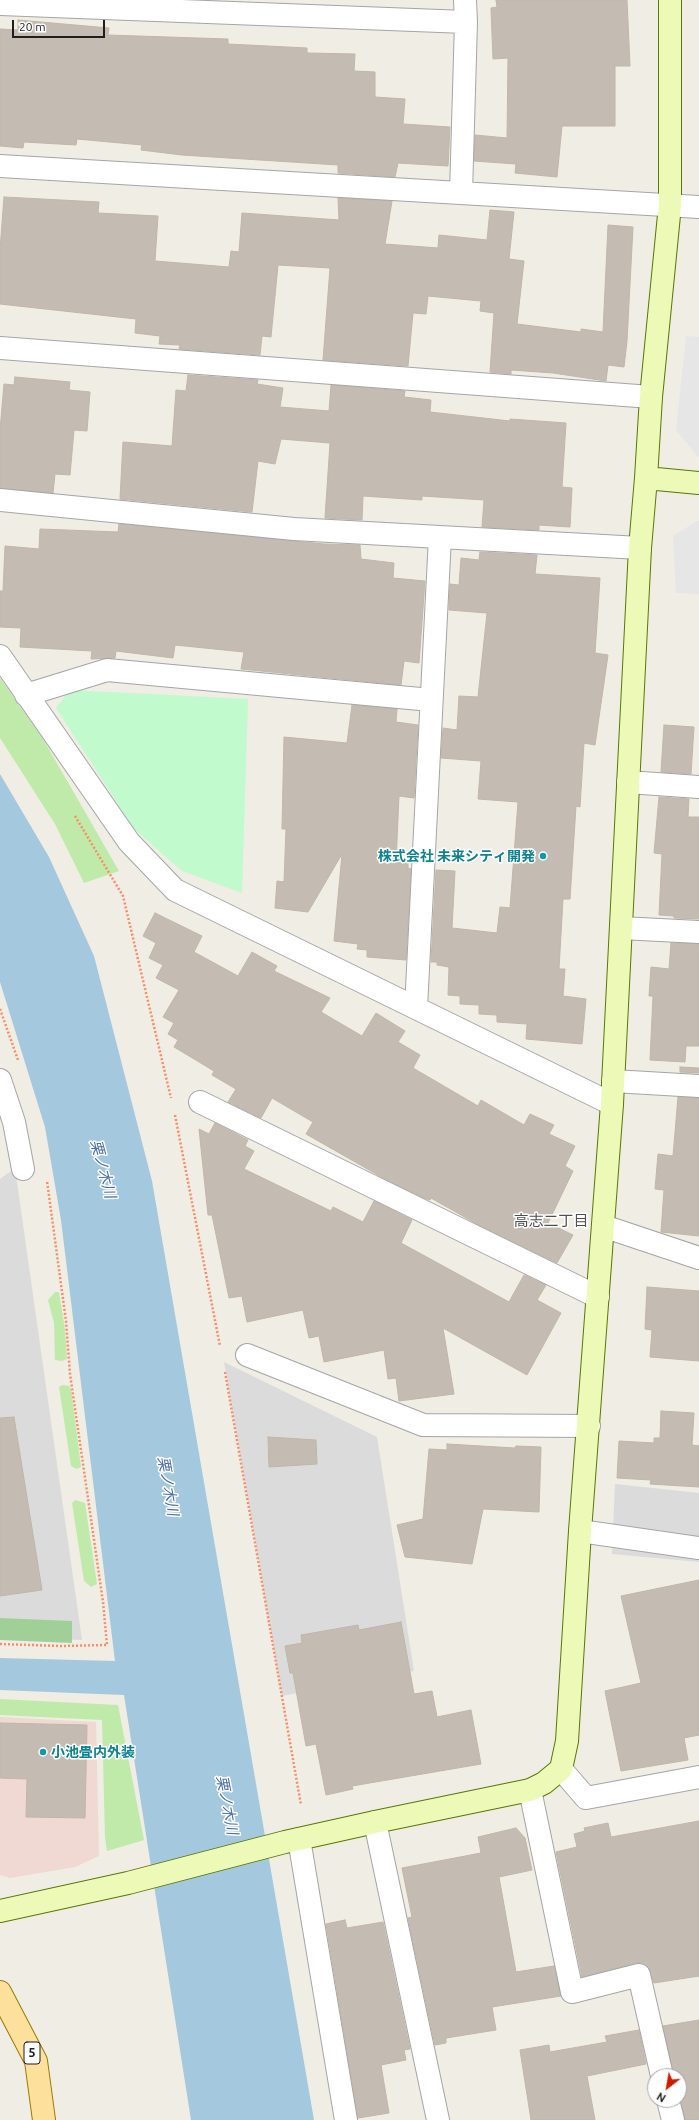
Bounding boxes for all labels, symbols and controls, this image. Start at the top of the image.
scale bar [14,12,107,38]
text: 20 m [19,20,46,33]
place label: 株式会社 未来シティ開発 [378,848,535,864]
marker: 株式会社 未来シティ開発 [538,851,548,861]
water label: 栗ノ木川 [87,1138,119,1200]
district label: 高志二丁目 [514,1212,588,1230]
water label: 栗ノ木川 [154,1455,182,1517]
place label: 小池畳内外装 [51,1744,135,1760]
marker: 小池畳内外装 [38,1747,48,1757]
water label: 栗ノ木川 [212,1774,242,1836]
road number: 5 [24,2042,40,2064]
north arrow [647,2068,687,2108]
text: N [655,2090,668,2105]

